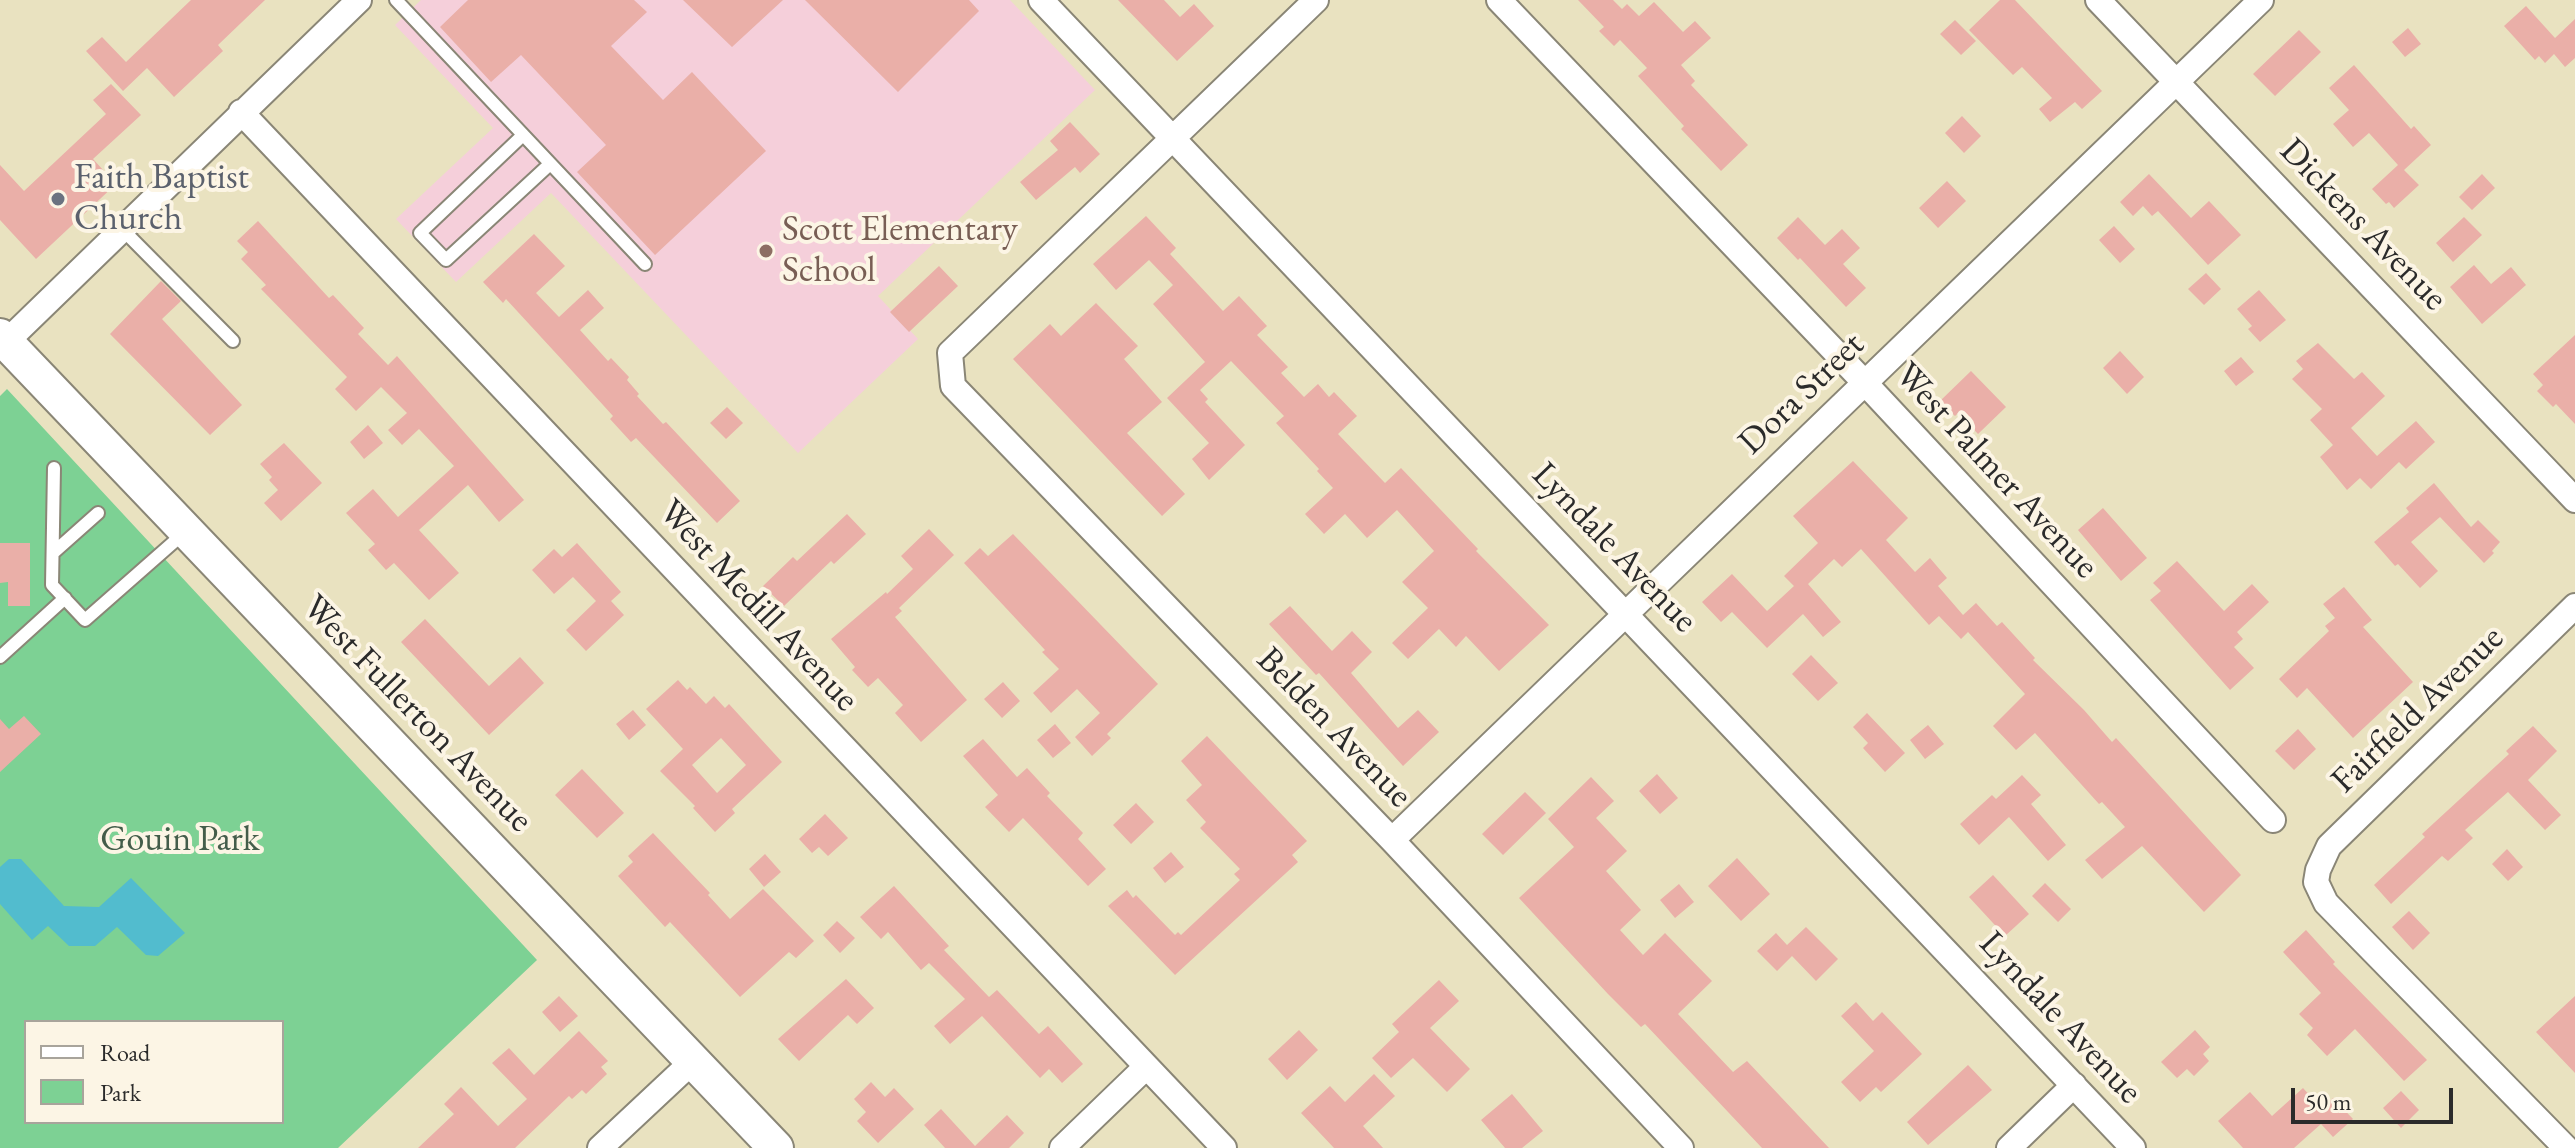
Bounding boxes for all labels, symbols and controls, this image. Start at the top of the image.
street label: Dickens Avenue [2270,130,2456,320]
place label: Faith Baptist Church [74,156,249,241]
marker: Faith Baptist Church [49,190,67,208]
place label: Scott Elementary School [782,208,1018,293]
marker: Scott Elementary School [757,242,775,260]
street label: Dora Street [1730,324,1874,464]
street label: West Palmer Avenue [1885,354,2107,588]
street label: Lyndale Avenue [1522,454,1706,642]
street label: West Medill Avenue [649,491,867,721]
street label: West Fullerton Avenue [293,586,541,842]
street label: Fairfield Avenue [2323,617,2513,803]
street label: Belden Avenue [1247,639,1421,817]
park label: Gouin Park [100,818,260,862]
street label: Lyndale Avenue [1969,923,2151,1113]
legend [24,1020,284,1124]
text: Road [100,1037,150,1068]
scale bar [2295,1072,2457,1122]
text: Park [100,1077,141,1108]
text: 50 m [2305,1086,2352,1117]

